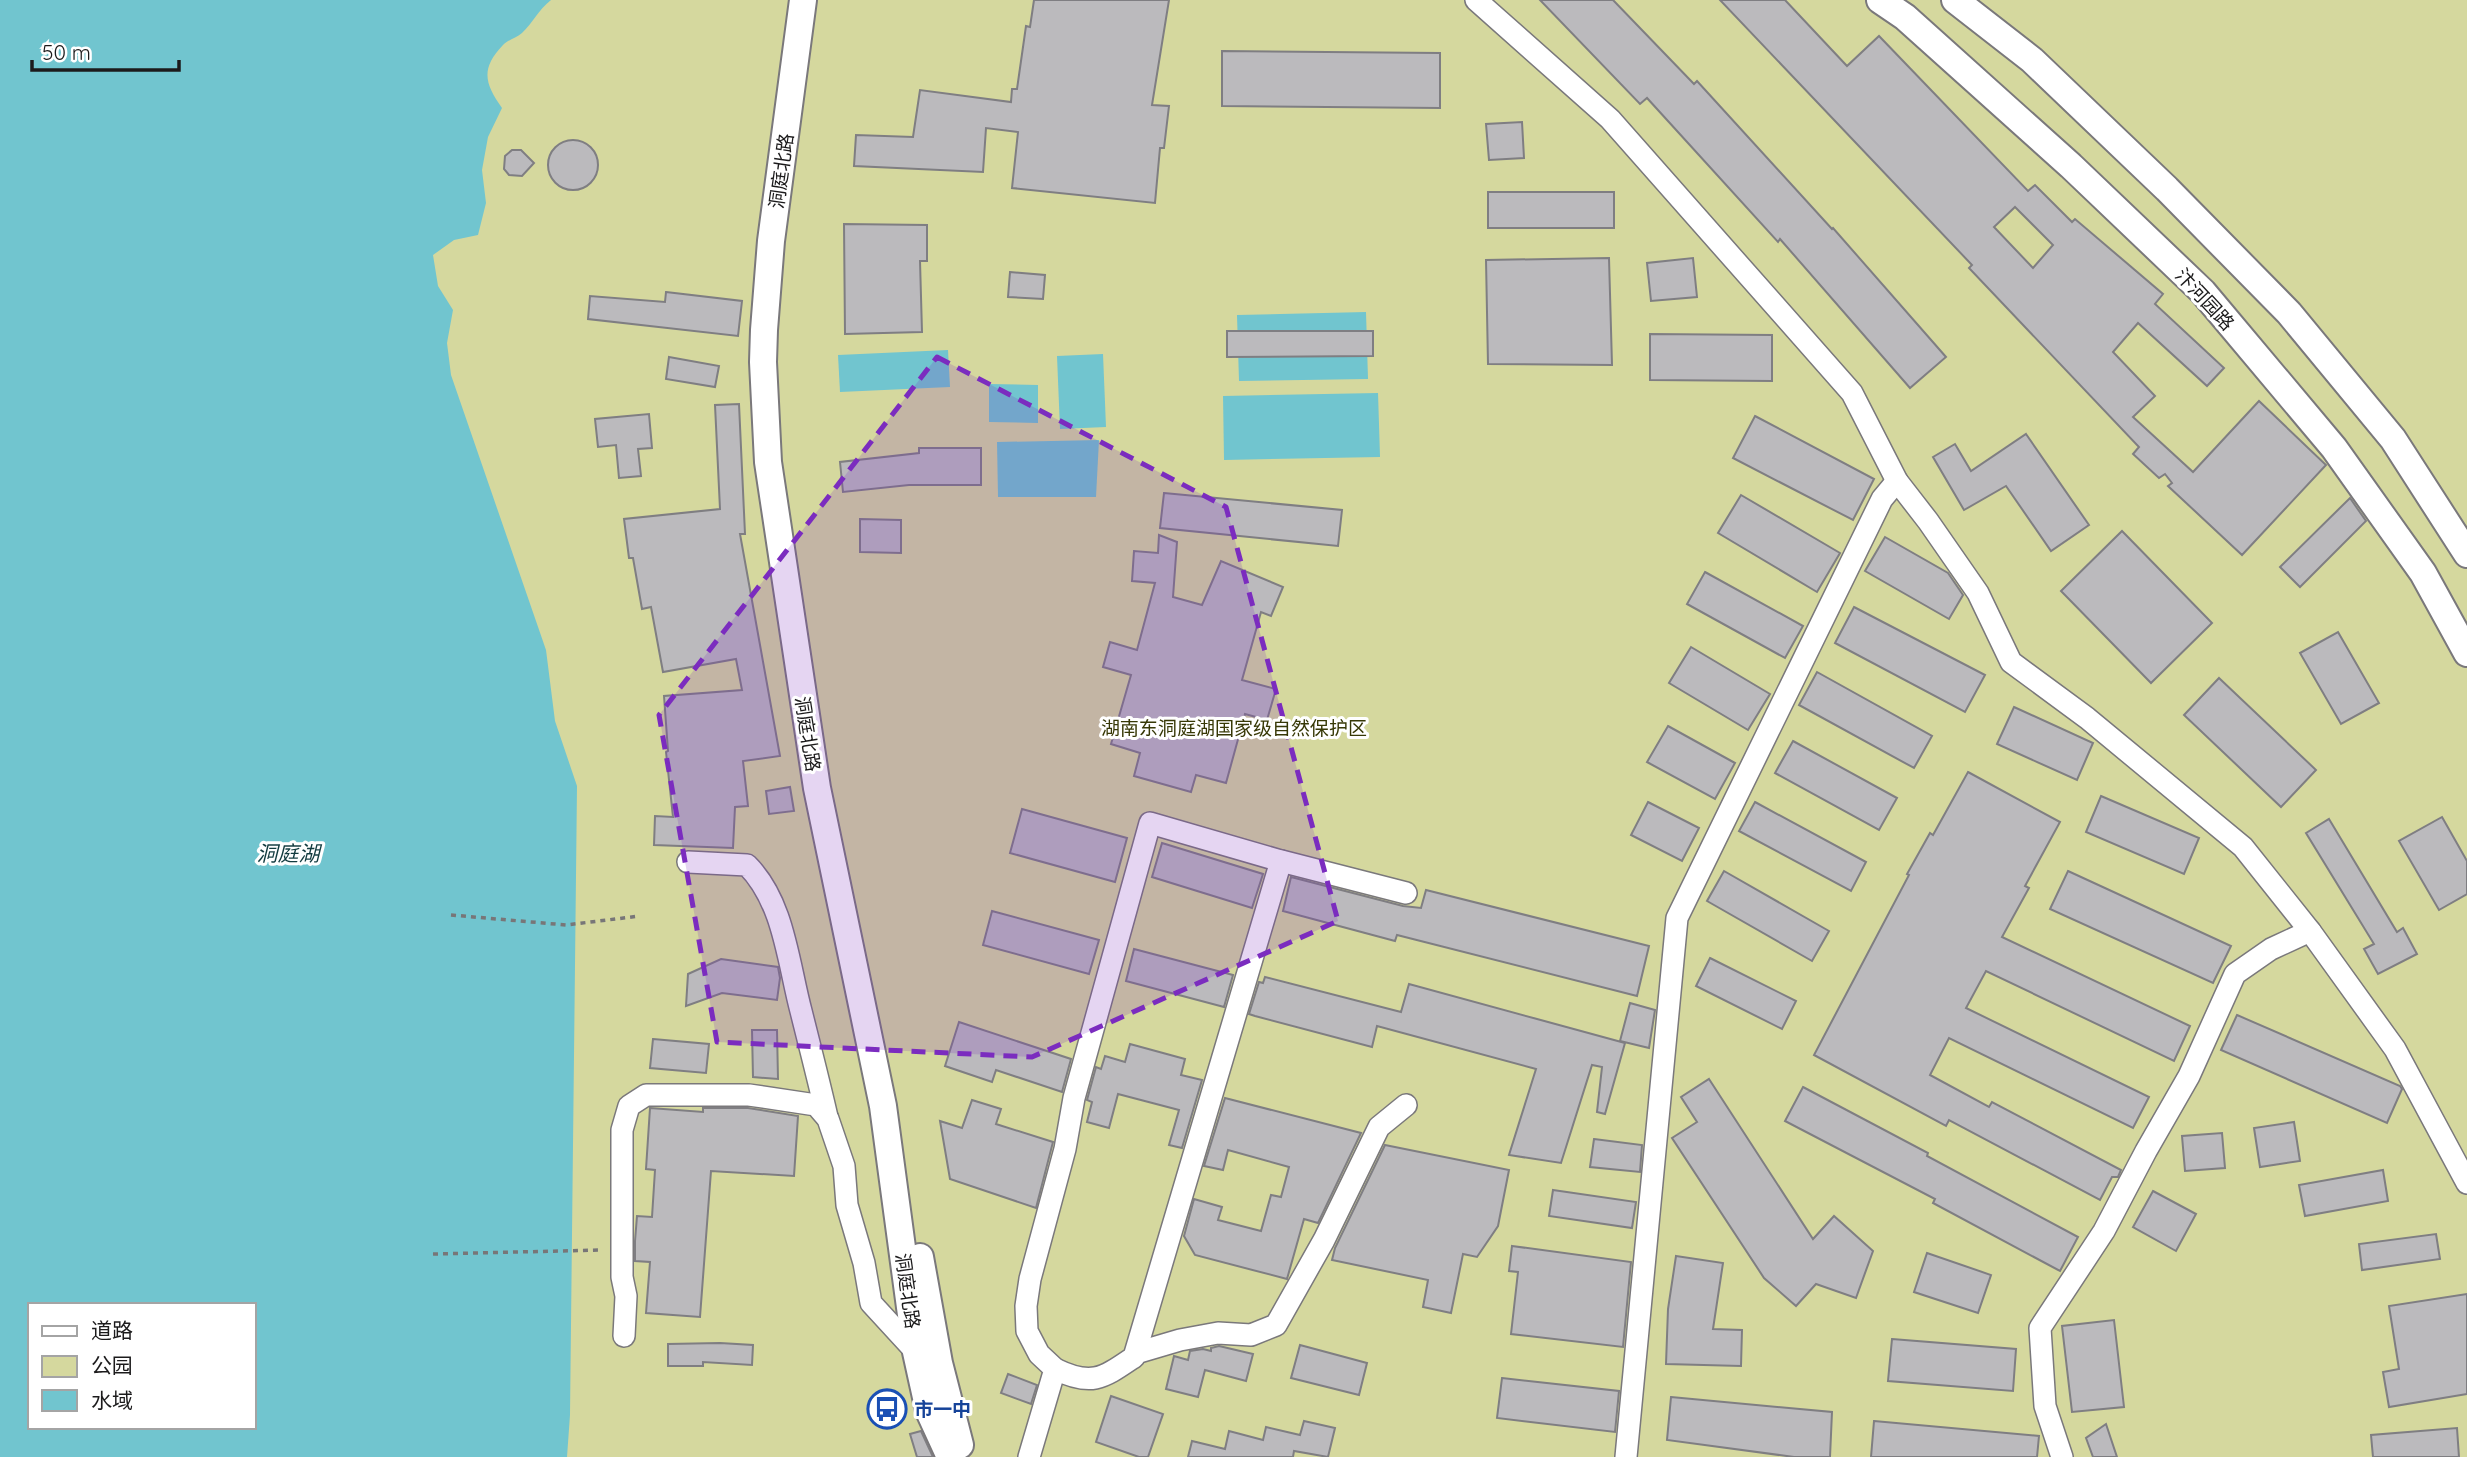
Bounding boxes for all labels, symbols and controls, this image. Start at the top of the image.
scale bar [32,28,178,72]
text: 50 m [42,39,91,65]
street label: 洞庭北路 [764,132,798,210]
street label: 汴河园路 [2170,263,2240,335]
street label: 洞庭北路 [790,695,826,773]
park label: 湖南东洞庭湖国家级自然保护区 [1101,716,1367,740]
water label: 洞庭湖 [257,840,322,866]
street label: 洞庭北路 [891,1252,925,1330]
legend [28,1303,256,1429]
text: 道路 [91,1317,133,1343]
text: 公园 [91,1352,133,1378]
text: 水域 [91,1387,133,1413]
bus stop icon: 市一中 [866,1388,908,1430]
place label: 市一中 [914,1397,971,1421]

